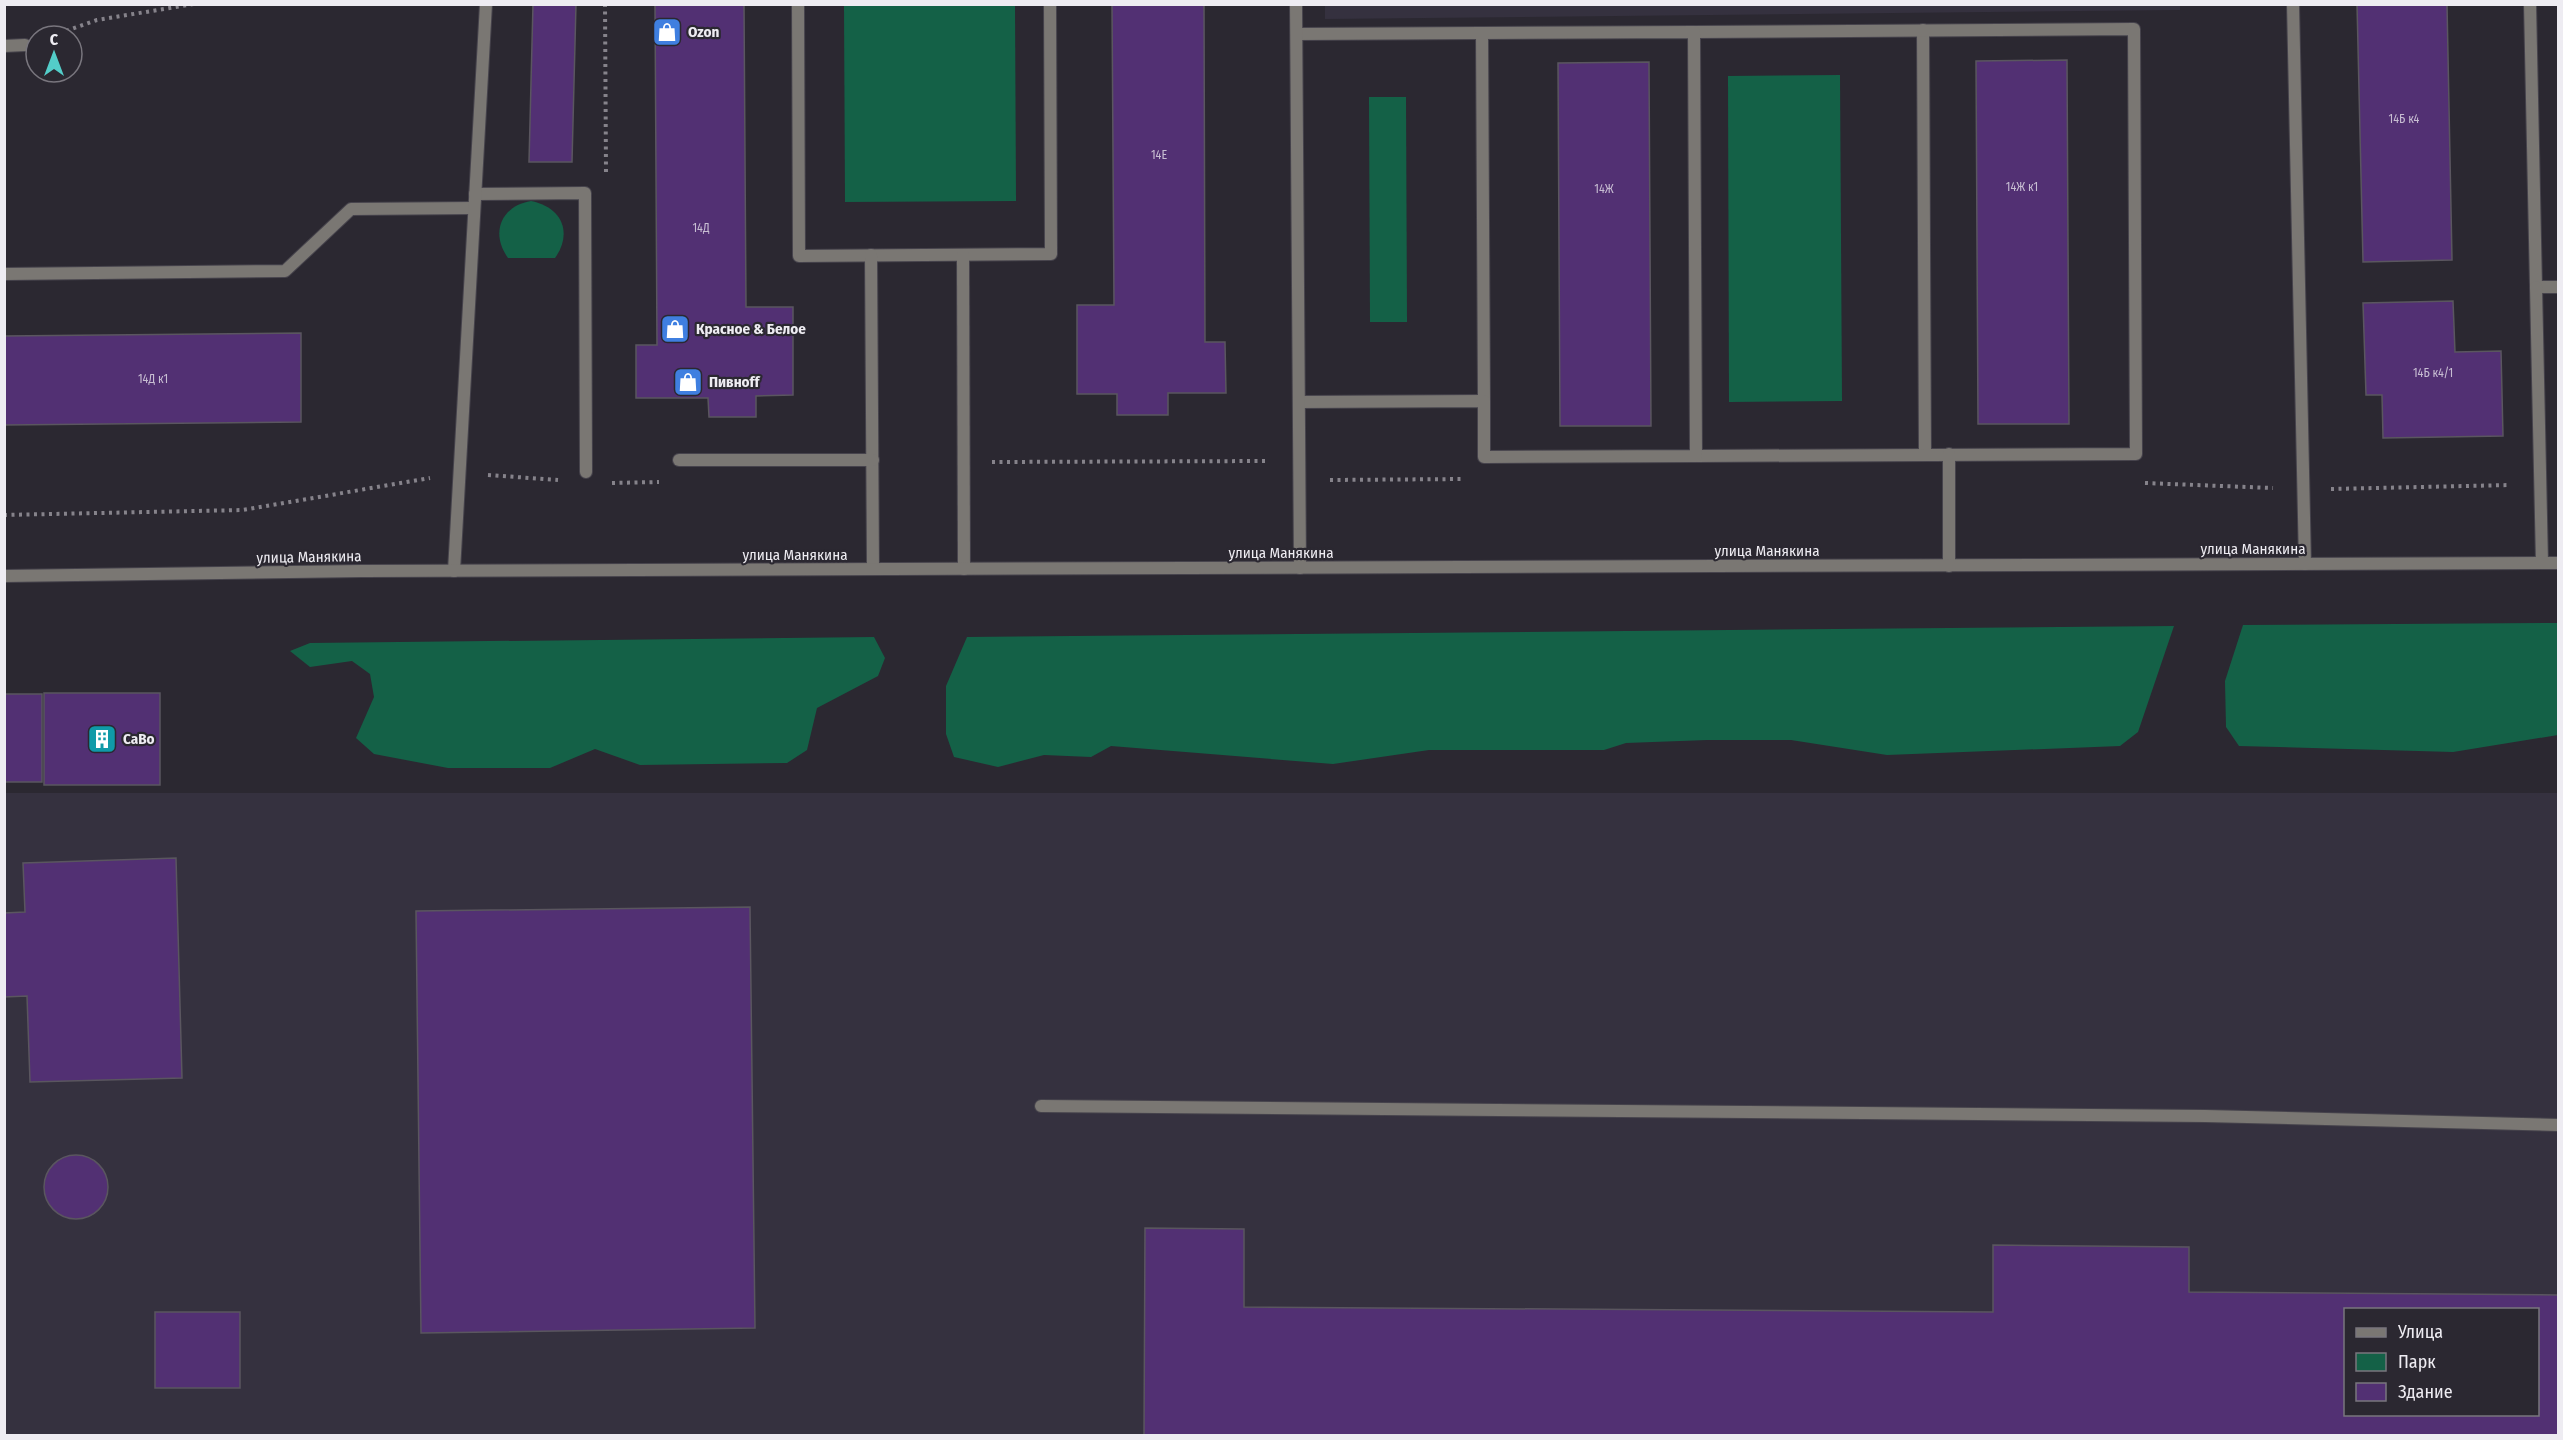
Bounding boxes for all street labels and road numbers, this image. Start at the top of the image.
street label: улица Манякина [2201,540,2306,558]
street label: улица Манякина [1715,542,1820,560]
street label: улица Манякина [1229,544,1334,562]
street label: улица Манякина [743,546,848,564]
street label: улица Манякина [256,547,362,567]

